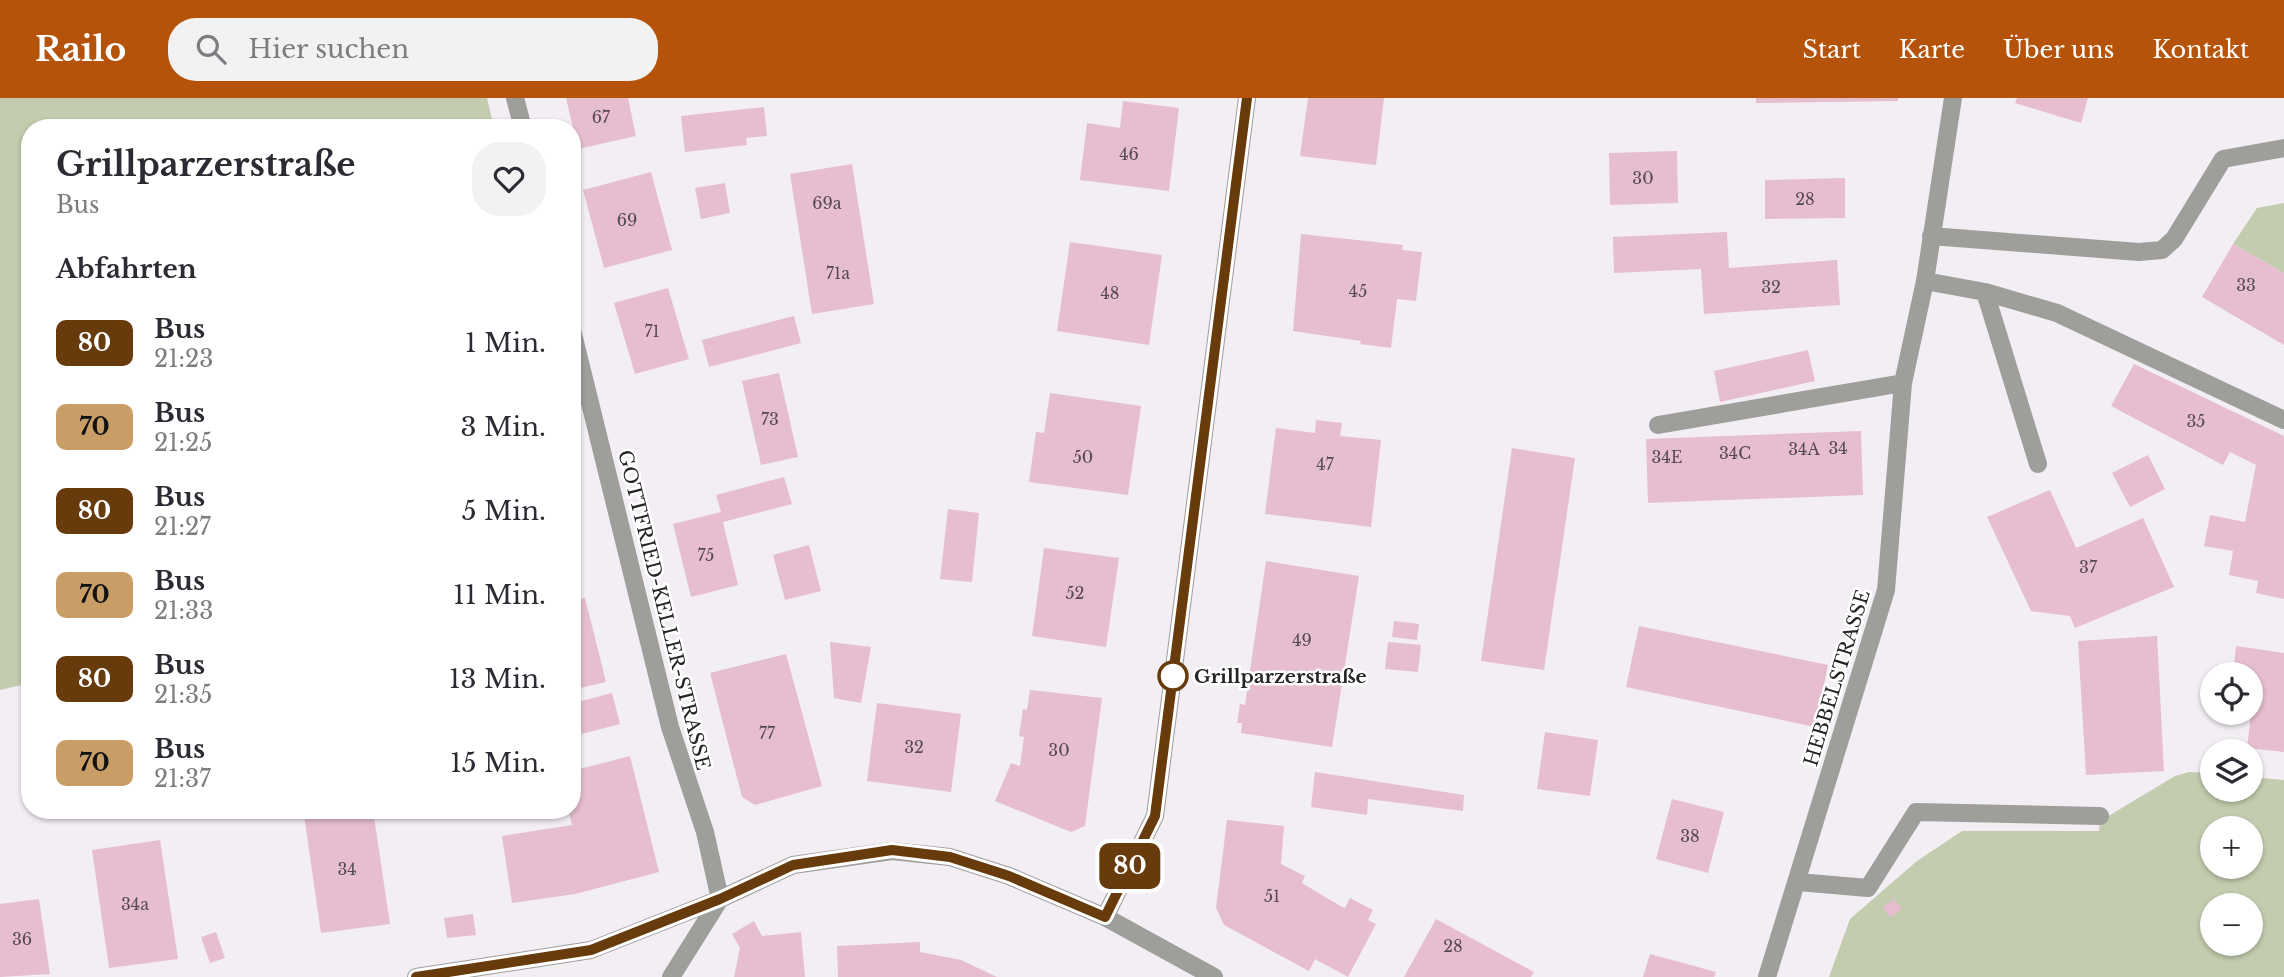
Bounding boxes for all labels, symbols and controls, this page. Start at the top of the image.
search box [168,18,658,81]
text: Railo [35,29,126,70]
icon: search [192,30,230,68]
text: Hier suchen [248,33,409,65]
text: Start [1803,35,1861,64]
text: Karte [1899,35,1965,64]
text: Über uns [2003,35,2115,64]
text: Kontakt [2153,35,2249,64]
house number: 67 [592,107,611,127]
button: heart [472,142,546,216]
text: Grillparzerstraße [56,144,356,185]
house number: 46 [1119,144,1139,164]
house number: 30 [1632,168,1654,188]
house number: 28 [1795,189,1815,209]
text: Bus [56,191,99,219]
house number: 69a [812,193,842,213]
house number: 69 [617,210,637,230]
text: Abfahrten [56,253,197,285]
house number: 71a [826,263,850,283]
house number: 33 [2236,275,2256,295]
house number: 32 [1761,277,1781,297]
house number: 45 [1349,281,1367,301]
house number: 48 [1100,283,1120,303]
text: Bus [154,313,205,345]
house number: 71 [644,321,660,341]
text: 1 Min. [465,327,546,359]
text: 80 [78,328,111,357]
text: 21:23 [154,345,213,373]
text: Bus [154,397,205,429]
house number: 73 [761,409,779,429]
text: 3 Min. [461,411,546,443]
house number: 35 [2187,411,2205,431]
text: 70 [79,412,110,441]
text: 21:25 [154,429,212,457]
house number: 34 [1828,438,1848,458]
house number: 34A [1788,439,1820,459]
house number: 34C [1719,443,1751,463]
house number: 50 [1073,447,1093,467]
house number: 34E [1652,447,1682,467]
street label: GOTTFRIED-KELLER-STRASSE [613,448,715,772]
house number: 47 [1316,454,1335,474]
text: Bus [154,481,205,513]
text: 5 Min. [462,495,546,527]
text: 80 [78,496,111,525]
text: 21:27 [154,513,211,541]
house number: 75 [698,545,714,565]
house number: 37 [2079,557,2098,577]
text: Bus [154,565,205,597]
text: 11 Min. [453,579,546,611]
text: 70 [79,580,110,609]
house number: 52 [1066,583,1084,603]
street label: HEBBELSTRASSE [1799,587,1875,769]
text: 21:33 [154,597,213,625]
house number: 49 [1292,630,1312,650]
text: Bus [154,649,205,681]
marker: Grillparzerstraße [1158,661,1188,691]
map controls [2200,662,2263,956]
button: locate [2200,662,2263,725]
text: 13 Min. [449,663,546,695]
text: 80 [78,664,111,693]
place label: Grillparzerstraße [1194,665,1367,688]
text: 21:35 [154,681,212,709]
house number: 77 [759,723,776,743]
text: Bus [154,733,205,765]
house number: 32 [904,737,924,757]
button: layers [2200,739,2263,802]
house number: 30 [1048,740,1070,760]
text: 15 Min. [450,747,546,779]
text: 70 [79,748,110,777]
text: 21:37 [154,765,211,793]
button: + [2200,816,2263,879]
house number: 38 [1680,826,1700,846]
line badge: 80 [1098,843,1162,889]
text: 80 [1113,851,1147,880]
house number: 34 [337,859,357,879]
house number: 51 [1264,886,1280,906]
button: − [2200,893,2263,956]
house number: 34a [121,894,149,914]
house number: 36 [12,929,32,949]
house number: 28 [1443,936,1463,956]

